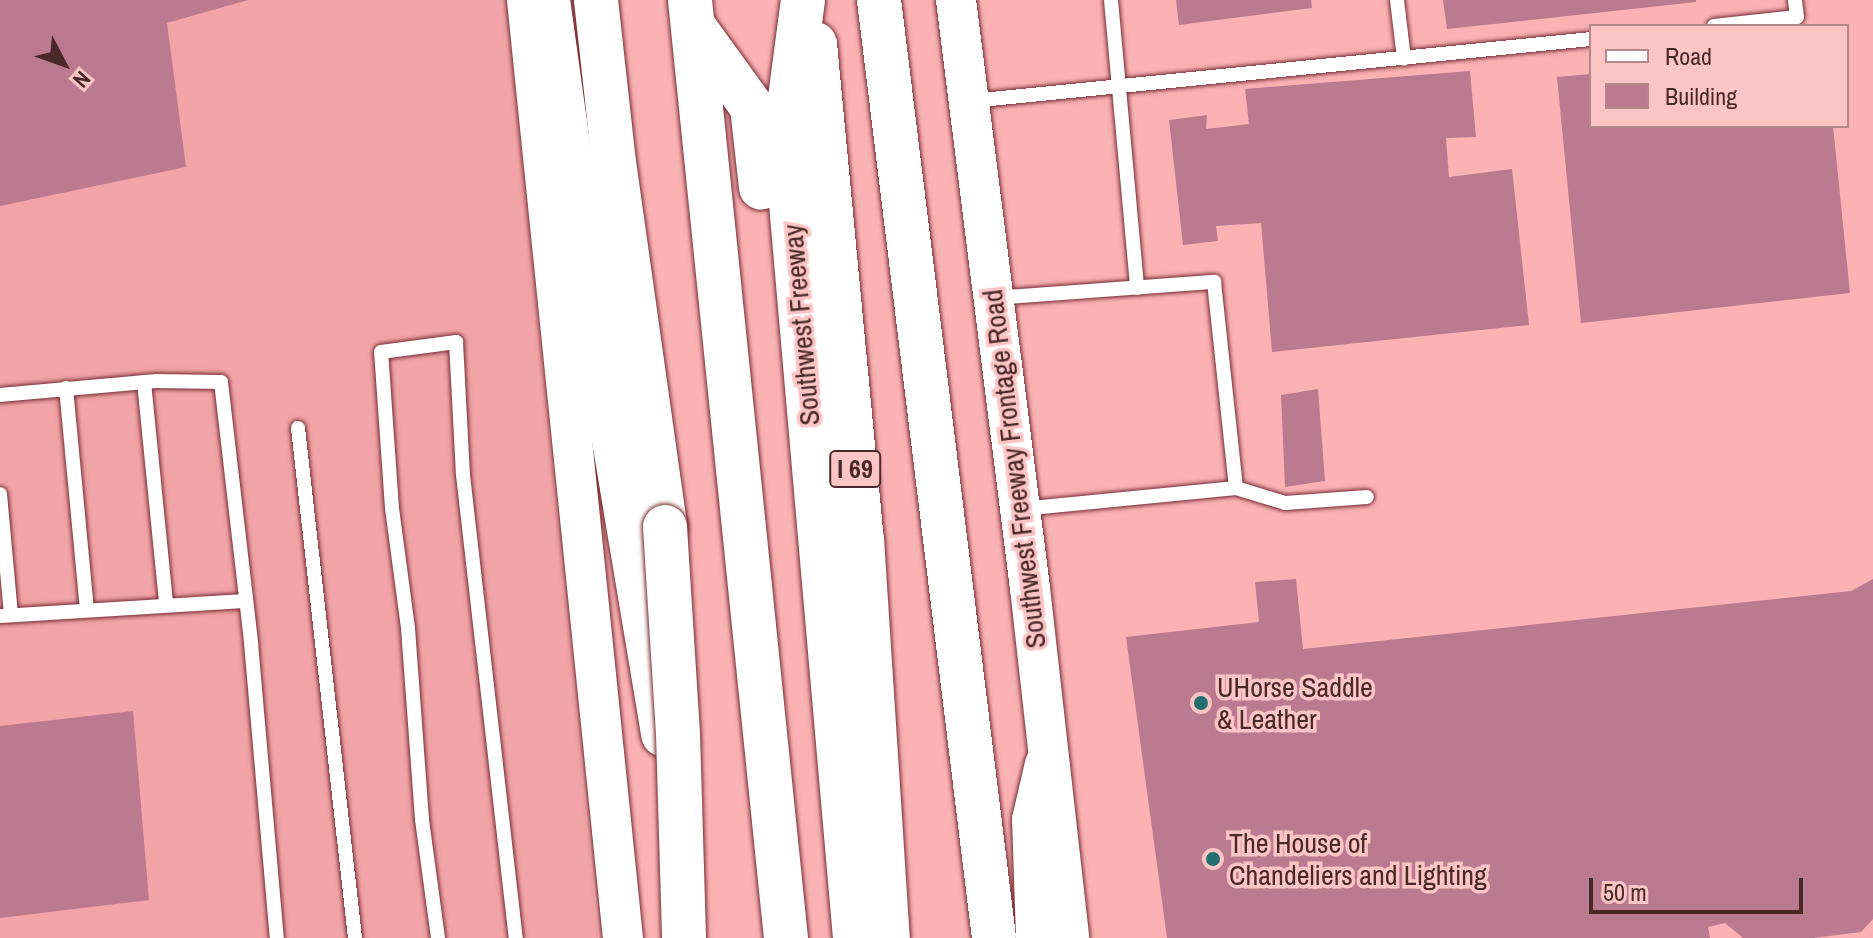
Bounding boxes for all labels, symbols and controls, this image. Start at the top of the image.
north arrow [24,24,104,104]
legend [1589,24,1849,128]
text: Road [1665,40,1712,72]
text: N [67,65,98,95]
text: Building [1665,80,1737,112]
street label: Southwest Freeway [775,223,827,427]
street label: Southwest Freeway Frontage Road [975,288,1053,650]
road number: I 69 [829,447,881,491]
place label: UHorse Saddle & Leather [1217,670,1373,736]
marker: UHorse Saddle & Leather [1192,694,1210,712]
place label: The House of Chandeliers and Lighting [1229,826,1487,892]
marker: The House of Chandeliers and Lighting [1204,850,1222,868]
scale bar [1593,862,1807,912]
text: 50 m [1603,876,1647,908]

